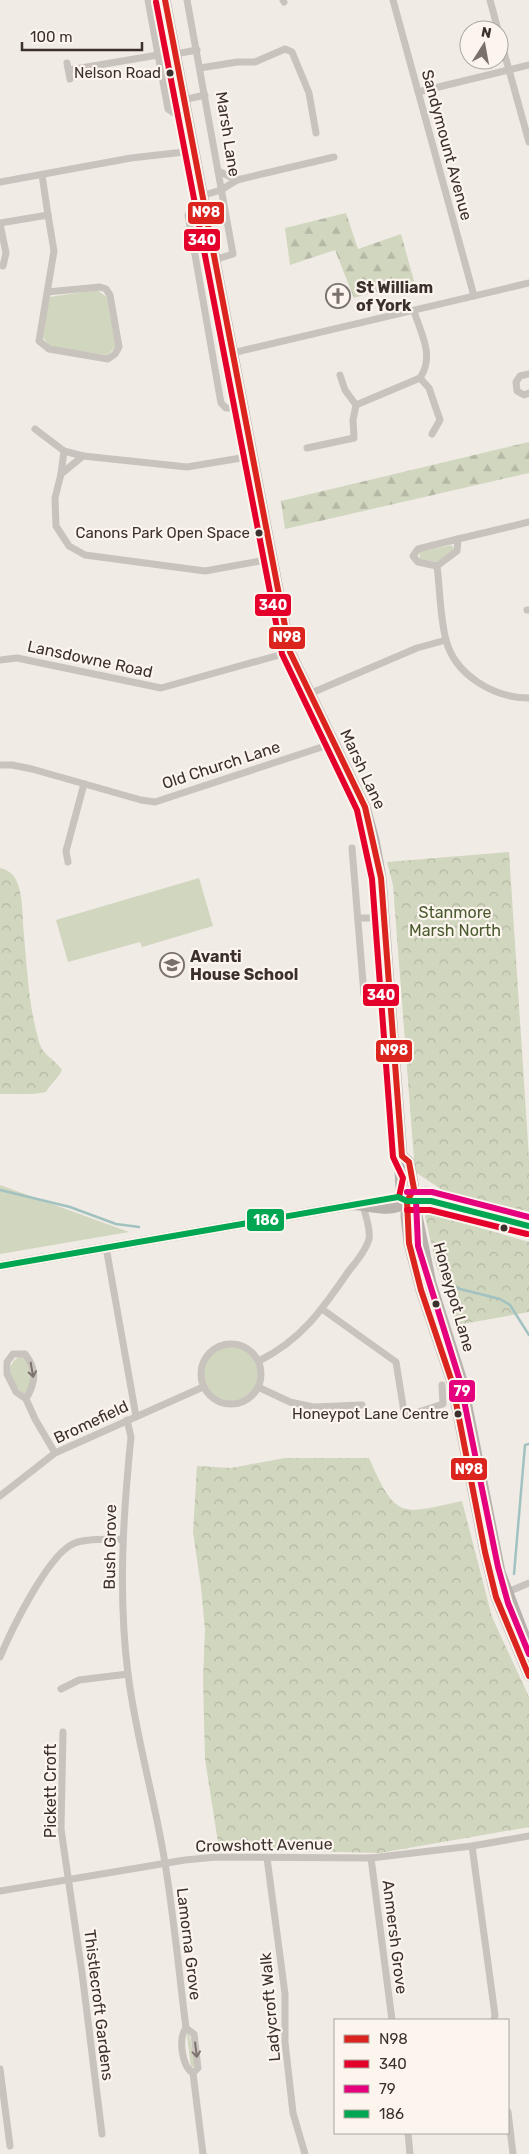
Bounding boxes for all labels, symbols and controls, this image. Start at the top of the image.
scale bar [22,20,142,52]
north arrow [459,20,509,70]
text: N [480,23,493,42]
text: 100 m [30,28,72,46]
place label: Nelson Road [74,64,161,82]
marker: Nelson Road [165,68,175,78]
street label: Sandymount Avenue [418,68,476,222]
street label: Marsh Lane [212,90,244,178]
line badge: N98 [187,201,225,225]
text: N98 [192,204,220,221]
line badge: 340 [183,228,221,252]
text: 340 [188,232,216,249]
place label: St William of York [356,278,433,315]
church icon: St William of York [325,283,351,309]
place label: Canons Park Open Space [75,524,250,542]
marker: Canons Park Open Space [254,528,264,538]
line badge: 340 [254,593,292,617]
text: 340 [259,597,287,614]
line badge: N98 [268,626,306,650]
text: N98 [273,629,301,646]
street label: Lansdowne Road [26,636,154,682]
street label: Marsh Lane [336,726,390,812]
street label: Old Church Lane [160,737,283,793]
park label: Stanmore Marsh North [409,903,501,940]
place label: Avanti House School [190,947,298,984]
school or university icon: Avanti House School [159,952,185,978]
line badge: 340 [362,983,400,1007]
text: 340 [367,987,395,1004]
line badge: N98 [375,1039,413,1063]
text: N98 [380,1042,408,1059]
line badge: 186 [246,1208,285,1232]
text: 186 [253,1212,279,1229]
unlabelled marker [499,1223,509,1233]
street label: Honeypot Lane [429,1240,479,1354]
unlabelled marker [431,1299,441,1309]
one-way arrow [28,1361,38,1377]
line badge: 79 [448,1379,476,1403]
text: 79 [454,1383,471,1400]
street label: Bromefield [51,1396,131,1448]
place label: Honeypot Lane Centre [292,1405,449,1423]
marker: Honeypot Lane Centre [453,1409,463,1419]
line badge: N98 [450,1457,488,1481]
text: N98 [455,1461,483,1478]
street label: Bush Grove [100,1504,120,1590]
street label: Pickett Croft [41,1744,60,1838]
street label: Crowshott Avenue [195,1834,333,1856]
street label: Anmersh Grove [379,1879,411,1995]
street label: Lamorna Grove [173,1887,205,2001]
street label: Thistlecroft Gardens [80,1928,118,2082]
street label: Ladycroft Walk [256,1951,284,2062]
legend [334,2019,509,2134]
text: N98 [379,2030,408,2048]
one-way arrow [191,2042,201,2058]
text: 340 [379,2055,407,2073]
text: 79 [379,2080,396,2098]
text: 186 [379,2105,404,2123]

